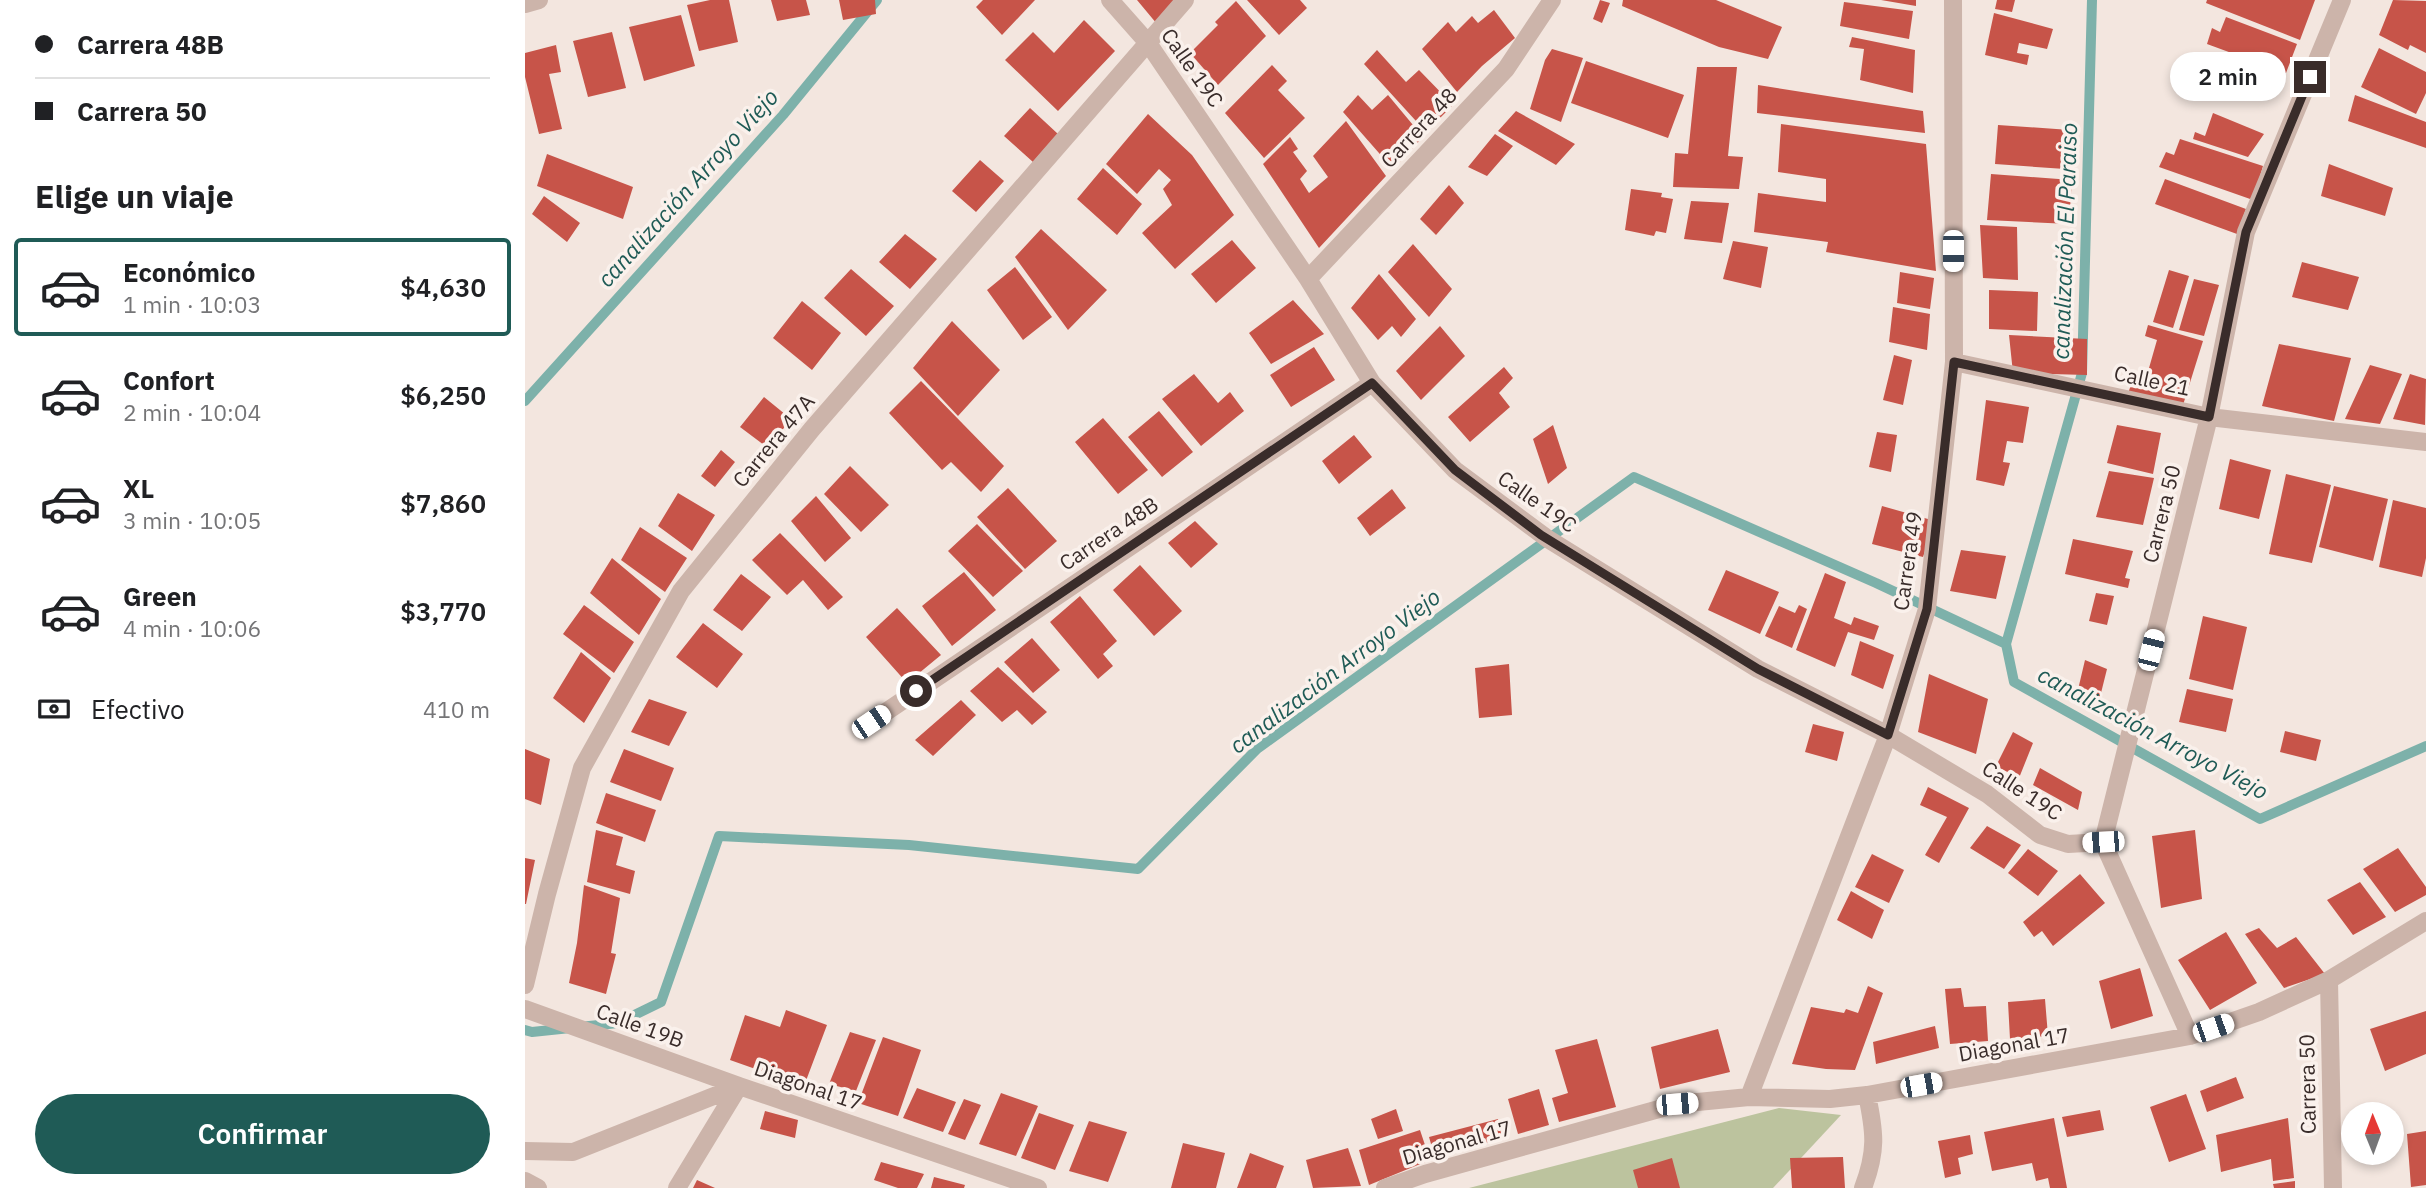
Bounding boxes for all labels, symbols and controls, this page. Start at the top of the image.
street label: Calle 19C [1155,22,1230,112]
text: Carrera 48B [77,27,224,61]
callout: 2 min [2170,52,2285,102]
text: 2 min [2198,61,2258,91]
route end [2294,61,2326,93]
street label: Carrera 48 [1374,81,1463,173]
water label: canalización Arroyo Viejo [590,82,784,293]
text: Carrera 50 [77,94,206,128]
water label: canalización El Paraiso [2045,122,2083,360]
text: Elige un viaje [35,175,234,217]
car [1943,230,1964,272]
text: Económico [123,255,255,289]
icon: car [39,256,102,319]
text: $4,630 [400,270,486,304]
text: 1 min · 10:03 [123,289,261,319]
street label: Calle 21 [2112,358,2193,402]
text: Confort [123,363,215,397]
icon: car [39,364,102,427]
text: $6,250 [400,378,486,412]
street label: Carrera 47A [726,388,820,493]
text: 2 min · 10:04 [123,397,261,427]
street label: Carrera 50 [2135,462,2187,566]
street label: Calle 19C [1493,464,1583,539]
text: XL [123,471,154,505]
icon: car [39,472,102,535]
text: $7,860 [400,486,486,520]
street label: Carrera 48B [1053,490,1163,577]
text: 3 min · 10:05 [123,505,261,535]
street label: Carrera 49 [1886,509,1928,612]
text: Green [123,579,197,613]
icon: car [39,580,102,643]
water label: canalización Arroyo Viejo [1223,581,1446,760]
text: $3,770 [400,594,486,628]
text: 4 min · 10:06 [123,613,261,643]
car [2136,627,2167,673]
water label: canalización Arroyo Viejo [2033,659,2274,806]
route start [900,675,932,707]
icon: cash [35,690,73,728]
text: Efectivo [91,692,185,726]
text: 410 m [423,694,490,724]
car [848,702,895,742]
street label: Calle 19C [1977,754,2068,826]
car [2082,830,2125,854]
street label: Calle 19B [593,996,688,1054]
car [2190,1011,2237,1045]
street label: Diagonal 17 [1956,1020,2072,1068]
street label: Carrera 50 [2292,1034,2322,1134]
street label: Diagonal 17 [751,1054,866,1117]
car [1899,1071,1944,1099]
car [1656,1092,1699,1116]
button: Confirmar [35,1094,490,1174]
north arrow [2341,1102,2405,1166]
map controls [2341,1102,2404,1165]
street label: Diagonal 17 [1399,1113,1515,1171]

